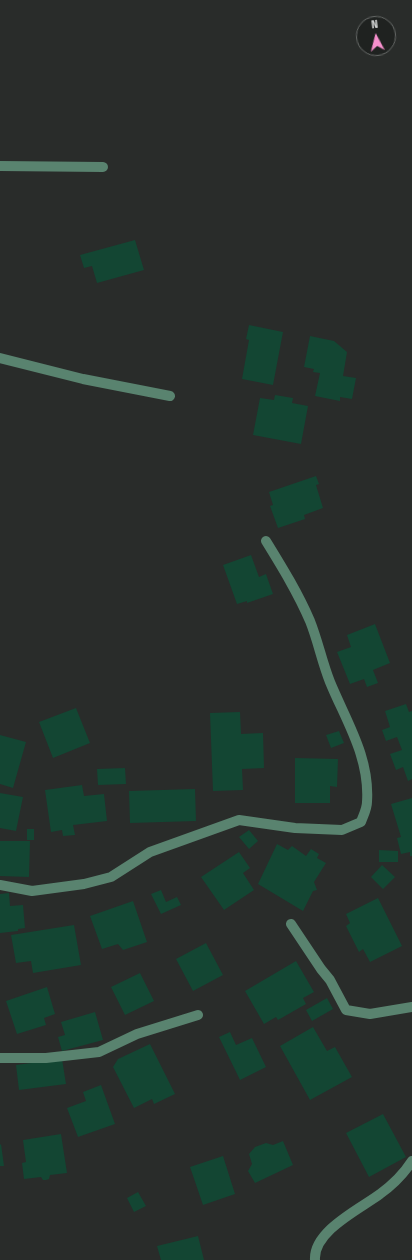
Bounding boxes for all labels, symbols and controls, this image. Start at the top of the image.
north arrow [356,16,396,56]
text: N [371,18,379,31]

